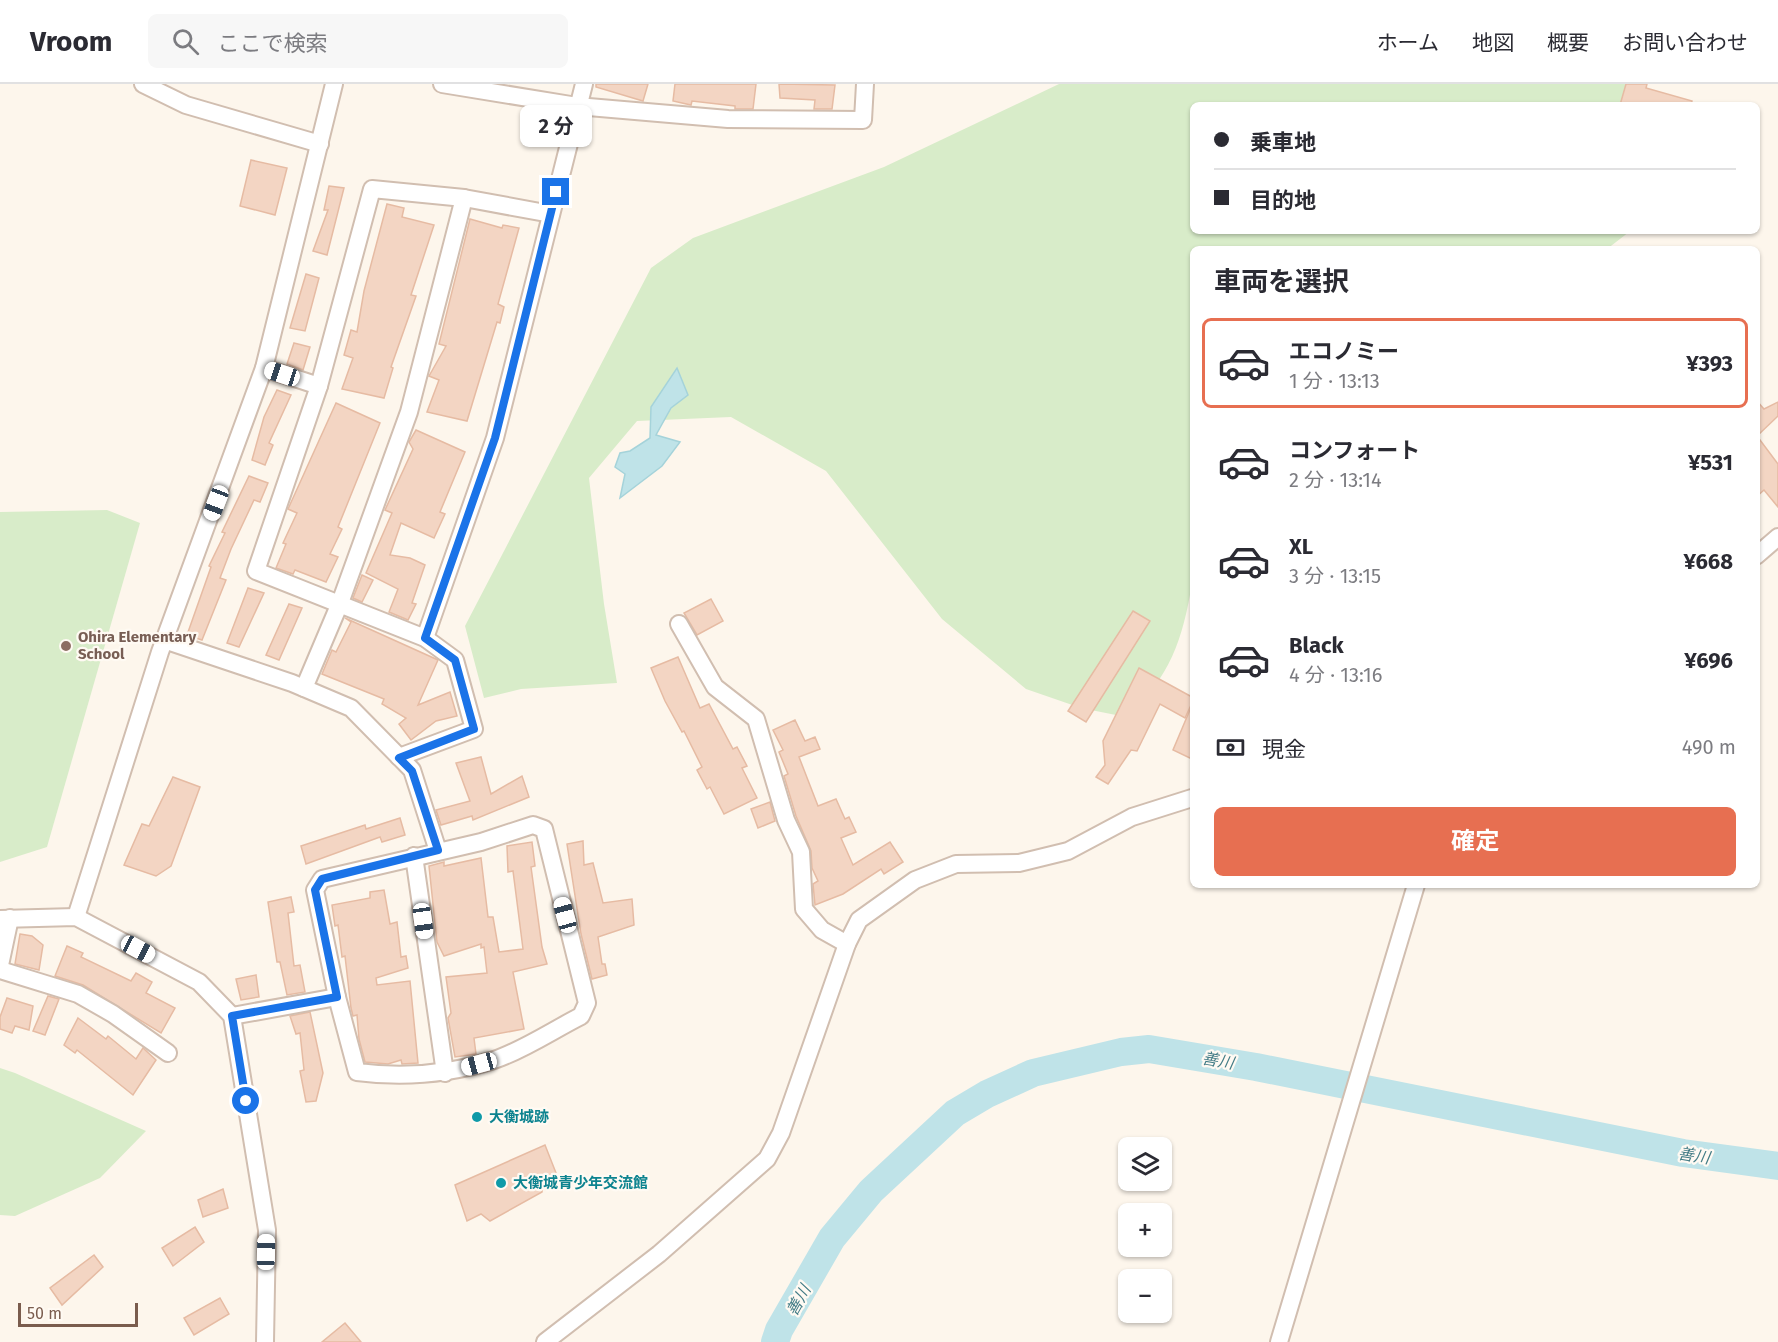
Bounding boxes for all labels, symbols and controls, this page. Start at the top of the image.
search box [148,14,568,68]
text: Vroom [30,25,112,58]
icon: search [169,25,202,58]
text: ここで検索 [217,30,327,57]
text: ホーム [1377,30,1439,56]
text: 地図 [1472,30,1514,56]
text: 概要 [1547,30,1589,56]
text: お問い合わせ [1622,30,1748,56]
callout: 2 分 [520,105,592,147]
text: 2 分 [538,114,574,138]
text: 乗車地 [1250,129,1316,156]
route end [542,178,569,205]
text: 目的地 [1250,187,1316,214]
text: 車両を選択 [1214,266,1349,298]
icon: car [1217,336,1271,390]
text: エコノミー [1289,338,1399,365]
text: ¥393 [1686,350,1733,377]
car [262,360,302,388]
text: 1 分 · 13:13 [1289,369,1380,393]
icon: car [1217,435,1271,489]
text: コンフォート [1289,437,1420,464]
text: ¥531 [1688,449,1733,476]
text: 2 分 · 13:14 [1289,468,1382,492]
car [201,483,231,523]
text: XL [1289,533,1313,560]
icon: car [1217,534,1271,588]
text: ¥668 [1684,548,1733,575]
text: 3 分 · 13:15 [1289,564,1381,588]
place label: Ohira Elementary School [78,628,196,663]
text: Black [1289,632,1344,659]
icon: car [1217,633,1271,687]
marker: Ohira Elementary School [59,639,73,653]
text: ¥696 [1684,647,1733,674]
text: 4 分 · 13:16 [1289,663,1382,687]
icon: cash [1214,731,1247,764]
text: 490 m [1682,735,1736,759]
text: 現金 [1262,736,1306,763]
button: 確定 [1214,807,1736,876]
car [552,895,578,935]
car [412,902,434,940]
car [118,933,158,965]
water label: 善川 [1200,1048,1237,1073]
car [459,1051,499,1077]
route start [232,1087,259,1114]
place label: 大衡城跡 [489,1108,549,1126]
marker: 大衡城跡 [470,1110,484,1124]
map controls [1118,1137,1172,1323]
button: layers [1118,1137,1172,1191]
water label: 善川 [1677,1144,1713,1168]
place label: 大衡城青少年交流館 [513,1174,648,1192]
marker: 大衡城青少年交流館 [494,1176,508,1190]
button: + [1118,1203,1172,1257]
car [257,1234,275,1270]
button: − [1118,1269,1172,1323]
water label: 善川 [782,1280,815,1319]
scale bar [18,1300,138,1328]
text: 50 m [27,1304,62,1323]

